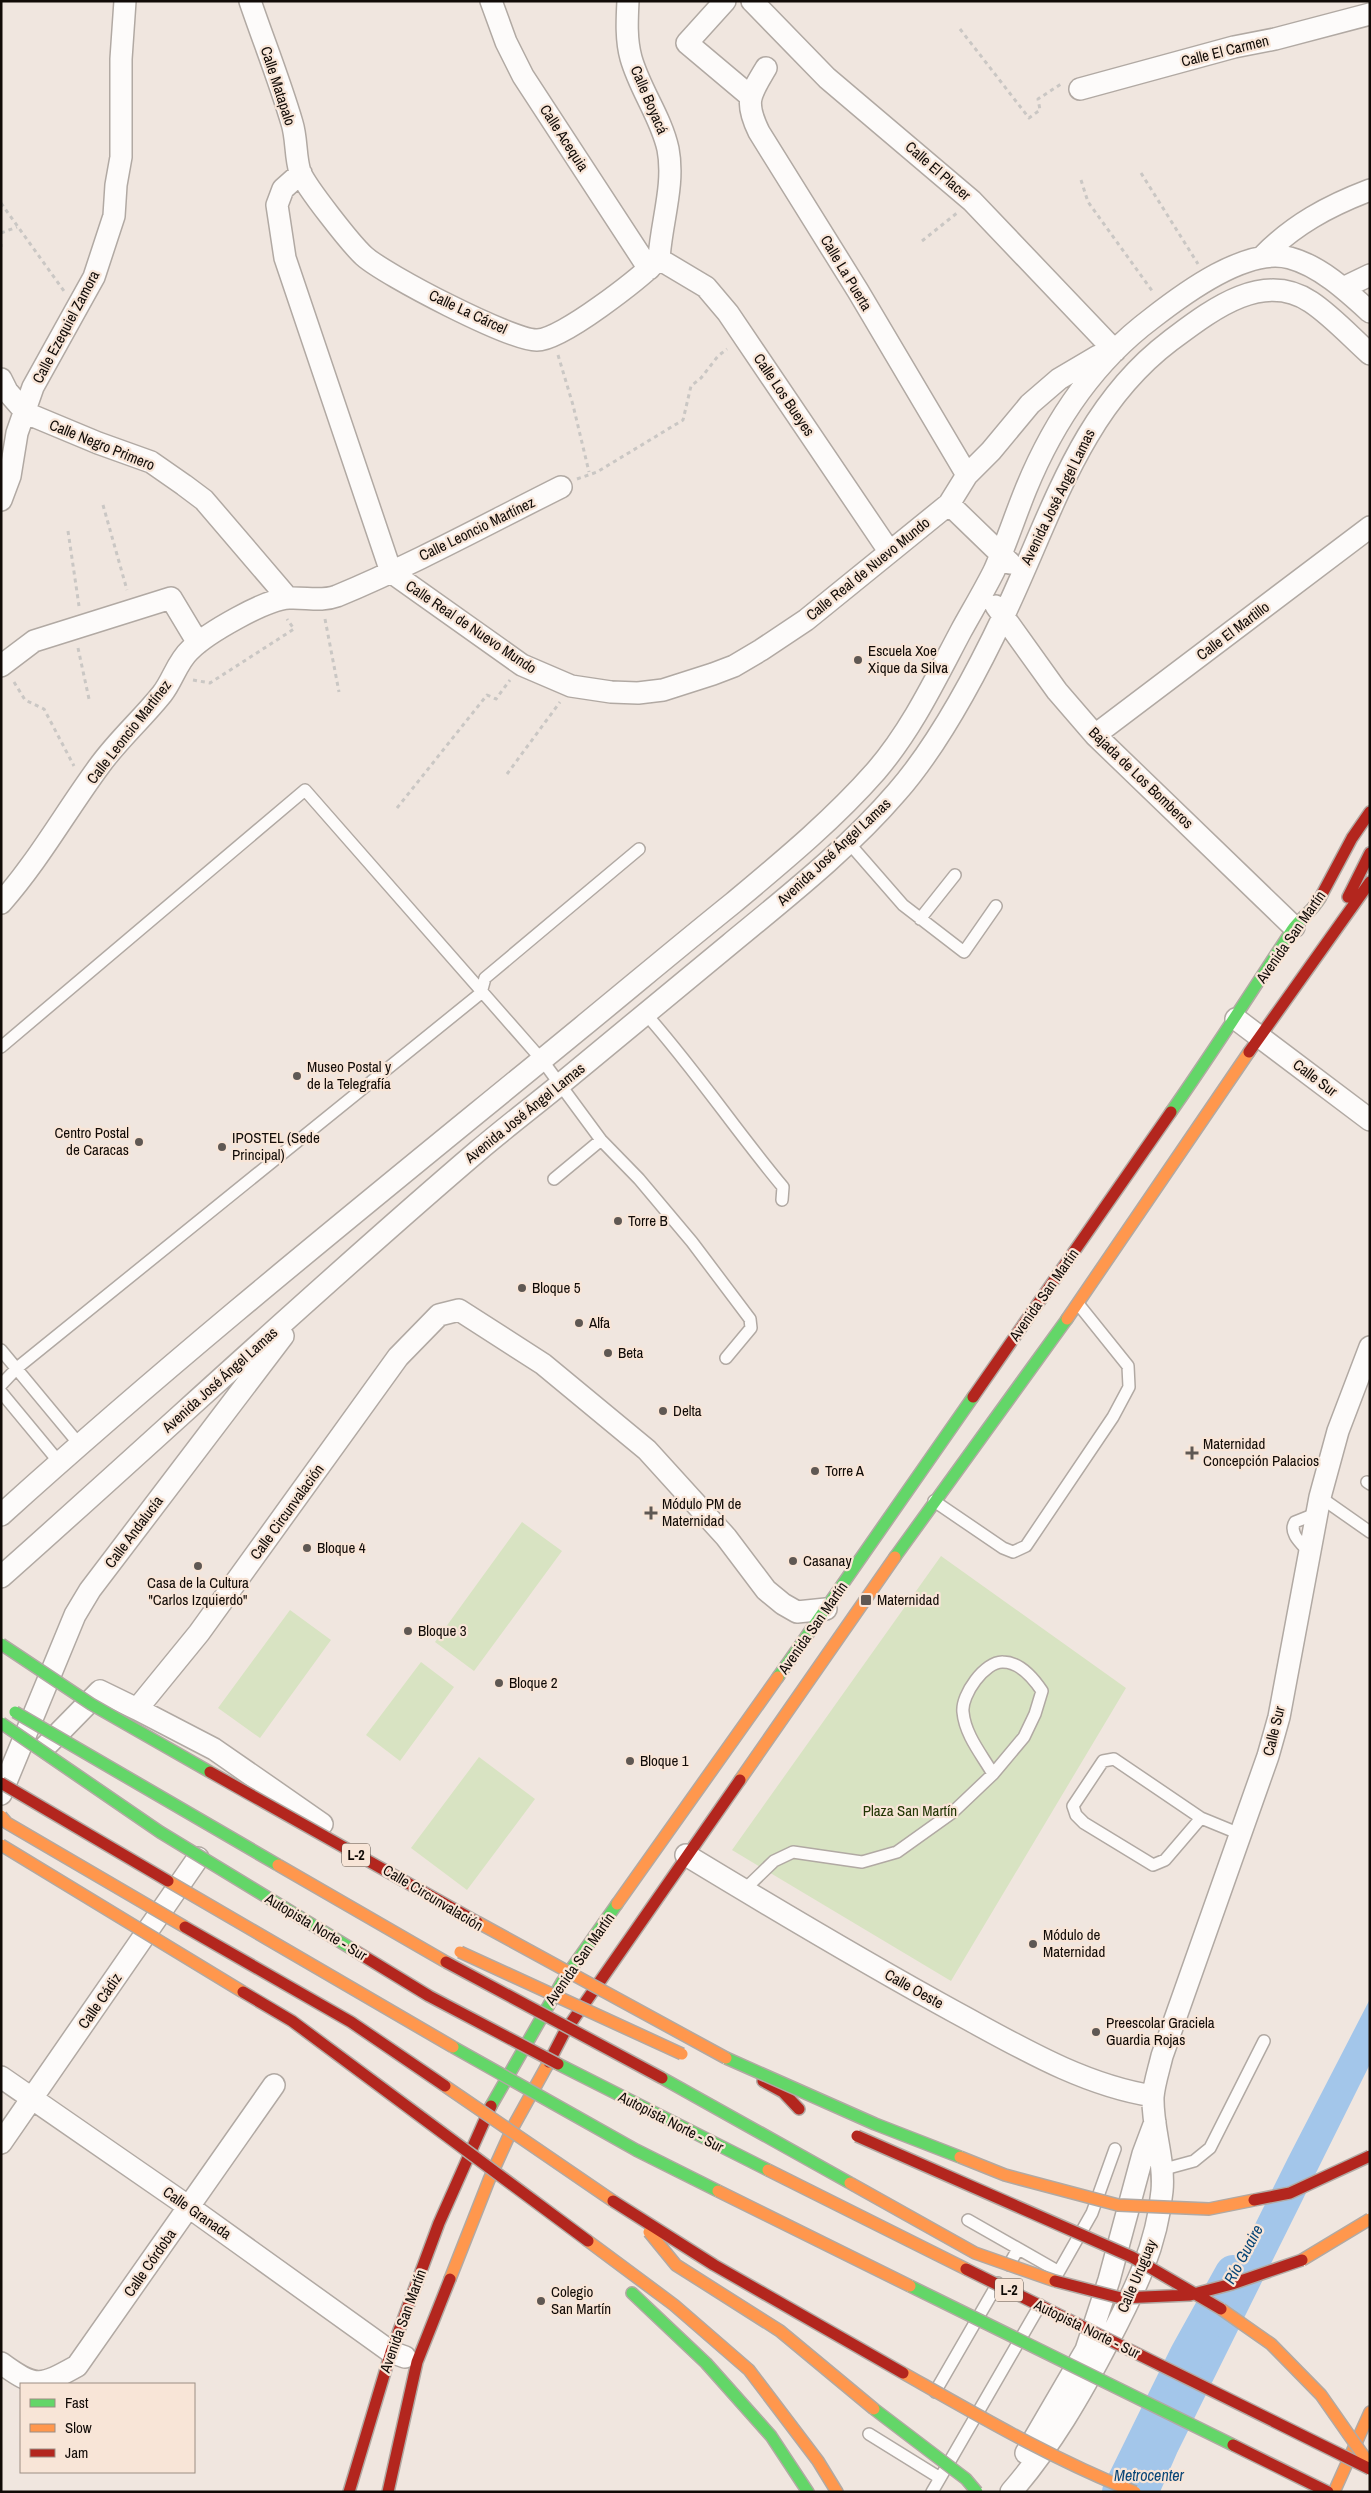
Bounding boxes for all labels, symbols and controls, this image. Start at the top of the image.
street label: Calle El Carmen [1179,29,1271,72]
street label: Calle Matapalo [256,44,301,128]
street label: Calle Boyacá [626,62,673,137]
street label: Calle Acequia [535,100,594,175]
street label: Calle El Placer [901,136,976,205]
street label: Calle La Puerta [816,231,877,315]
street label: Calle Ezequiel Zamora [27,266,104,387]
street label: Calle La Cárcel [426,284,511,339]
street label: Calle Los Bueyes [749,349,820,440]
street label: Calle Negro Primero [46,414,158,475]
street label: Avenida José Angel Lamas [1015,425,1100,569]
street label: Calle Leoncio Martínez [415,491,538,566]
street label: Calle Real de Nuevo Mundo [801,512,934,625]
street label: Calle Real de Nuevo Mundo [402,575,541,678]
street label: Calle El Martillo [1192,596,1274,665]
place label: Escuela Xoe Xique da Silva [868,640,948,678]
marker: Escuela Xoe Xique da Silva [852,654,864,666]
street label: Calle Leoncio Martínez [81,675,176,788]
street label: Bajada de Los Bomberos [1084,722,1198,833]
street label: Avenida José Ángel Lamas [771,793,895,911]
street label: Avenida San Martín [1250,886,1330,988]
street label: Calle Sur [1289,1054,1342,1101]
place label: Museo Postal y de la Telegrafía [307,1056,392,1094]
street label: Avenida José Ángel Lamas [459,1058,589,1168]
marker: Museo Postal y de la Telegrafía [291,1070,303,1082]
place label: Centro Postal de Caracas [54,1122,129,1160]
place label: IPOSTEL (Sede Principal) [232,1127,320,1165]
marker: Centro Postal de Caracas [133,1136,145,1148]
marker: IPOSTEL (Sede Principal) [216,1141,228,1153]
place label: Torre B [628,1210,668,1231]
marker: Torre B [612,1215,624,1227]
street label: Avenida San Martín [1003,1244,1083,1346]
place label: Bloque 5 [532,1277,581,1298]
marker: Bloque 5 [516,1282,528,1294]
place label: Alfa [588,1312,610,1333]
marker: Alfa [573,1317,585,1329]
street label: Avenida José Ángel Lamas [157,1322,282,1438]
place label: Beta [618,1342,643,1363]
marker: Beta [602,1347,614,1359]
place label: Delta [673,1400,702,1421]
marker: Delta [657,1405,669,1417]
place label: Maternidad Concepción Palacios [1203,1433,1319,1471]
marker: Maternidad Concepción Palacios [1185,1446,1199,1460]
street label: Calle Circunvalación [245,1460,328,1564]
place label: Torre A [825,1460,865,1481]
marker: Torre A [809,1465,821,1477]
street label: Calle Andalucía [99,1491,168,1572]
place label: Módulo PM de Maternidad [662,1493,741,1531]
marker: Módulo PM de Maternidad [644,1506,658,1520]
place label: Bloque 4 [317,1537,366,1558]
marker: Bloque 4 [301,1542,313,1554]
place label: Casanay [803,1550,852,1571]
marker: Casanay [787,1555,799,1567]
marker: Casa de la Cultura "Carlos Izquierdo" [192,1560,204,1572]
place label: Casa de la Cultura "Carlos Izquierdo" [147,1572,249,1610]
street label: Avenida San Martín [772,1577,852,1679]
place label: Maternidad [877,1589,939,1610]
marker: Maternidad [859,1593,873,1607]
place label: Bloque 3 [418,1620,467,1641]
marker: Bloque 3 [402,1625,414,1637]
place label: Bloque 2 [509,1672,558,1693]
marker: Bloque 2 [493,1677,505,1689]
street label: Calle Sur [1257,1704,1290,1758]
place label: Bloque 1 [640,1750,689,1771]
marker: Bloque 1 [624,1755,636,1767]
park label: Plaza San Martín [863,1800,957,1821]
road number: L-2 [342,1844,370,1866]
street label: Calle Circunvalación [379,1859,487,1936]
street label: Autopista Norte - Sur [260,1887,371,1965]
street label: Avenida San Martín [539,1908,619,2010]
place label: Módulo de Maternidad [1043,1924,1105,1962]
marker: Módulo de Maternidad [1027,1938,1039,1950]
street label: Calle Oeste [881,1964,948,2013]
street label: Calle Cádiz [73,1969,126,2033]
place label: Preescolar Graciela Guardia Rojas [1106,2012,1215,2050]
marker: Preescolar Graciela Guardia Rojas [1090,2026,1102,2038]
street label: Autopista Norte - Sur [614,2086,727,2157]
street label: Calle Granada [159,2181,236,2244]
water label: Río Guaire [1218,2220,1268,2288]
street label: Calle Córdoba [118,2224,181,2301]
street label: Calle Uruguay [1112,2235,1162,2316]
street label: Avenida San Martín [374,2266,431,2376]
road number: L-2 [995,2278,1023,2302]
place label: Colegio San Martín [551,2281,611,2319]
street label: Autopista Norte - Sur [1030,2293,1144,2363]
marker: Colegio San Martín [535,2295,547,2307]
legend [20,2383,195,2473]
text: Fast [65,2392,89,2413]
text: Slow [65,2417,92,2438]
text: Jam [65,2442,88,2463]
water label: Metrocenter [1114,2464,1185,2486]

